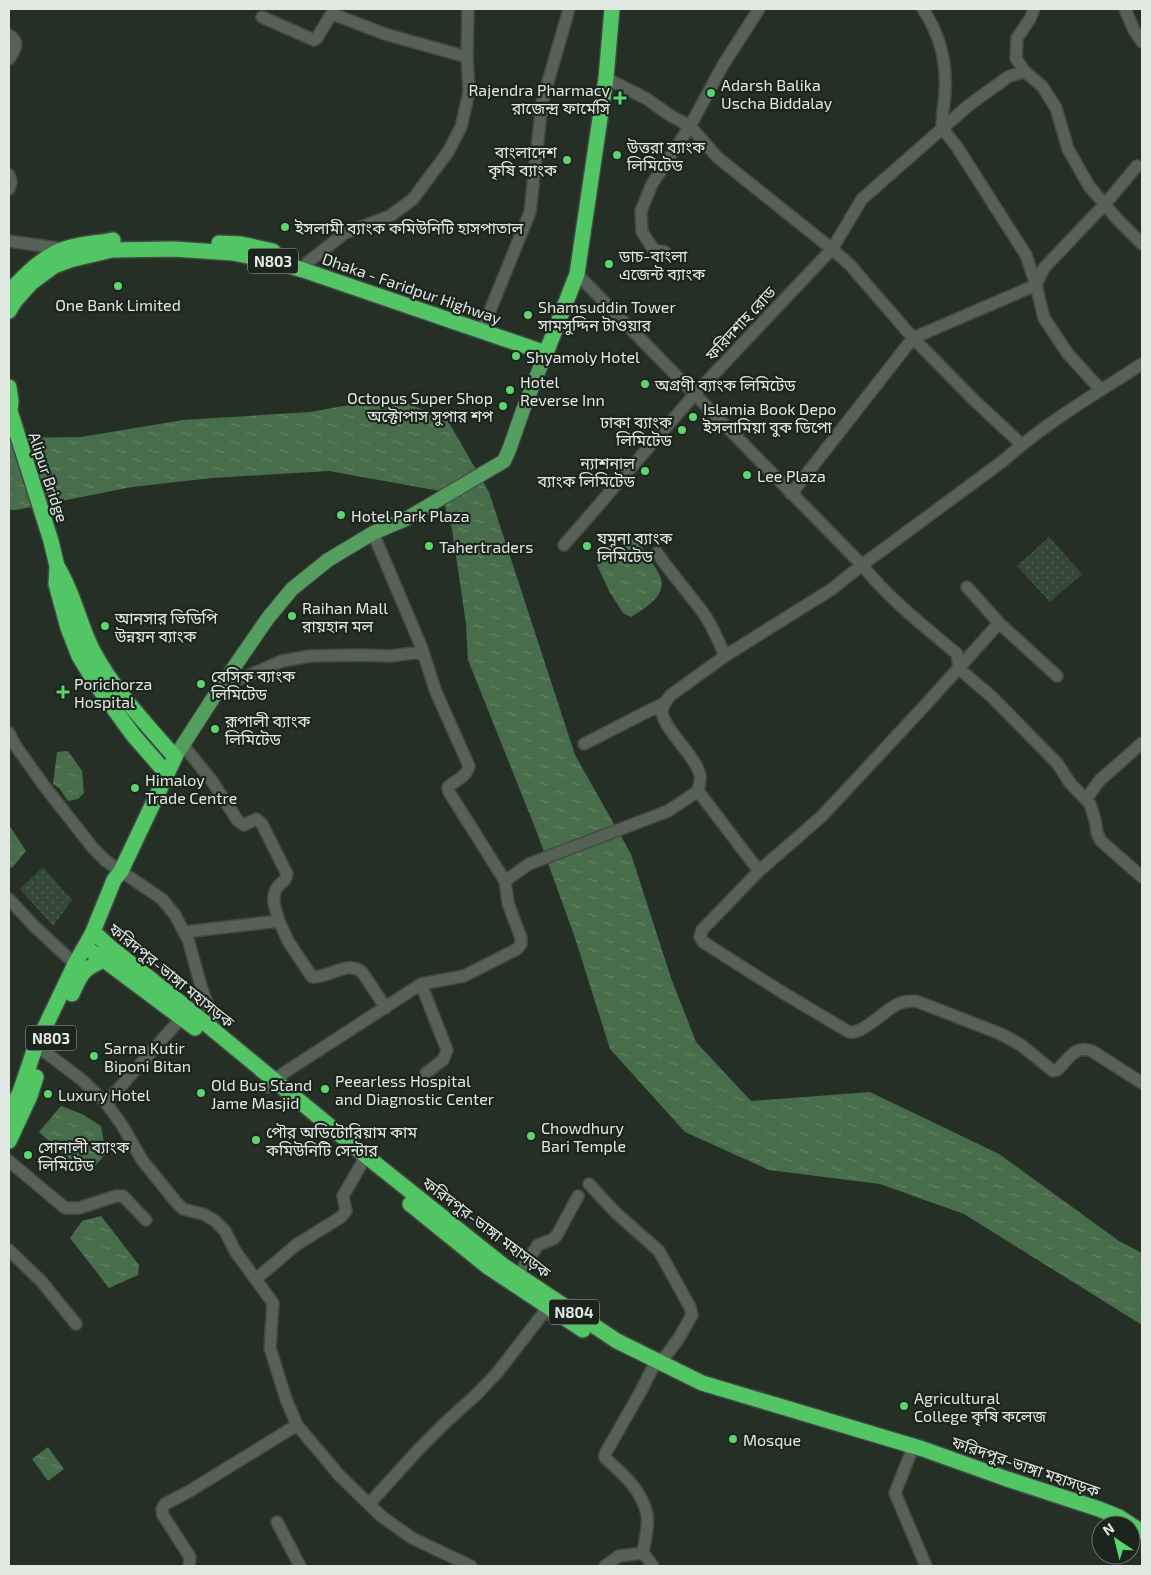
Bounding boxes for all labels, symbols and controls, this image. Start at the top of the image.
place label: Adarsh Balika Uscha Biddalay [721,75,833,112]
place label: Rajendra Pharmacy রাজেন্দ্র ফার্মেসি [468,80,611,117]
marker: Adarsh Balika Uscha Biddalay [705,87,717,99]
marker: Rajendra Pharmacy রাজেন্দ্র ফার্মেসি [614,92,626,104]
place label: উত্তরা ব্যাংক লিমিটেড [626,137,706,174]
place label: বাংলাদেশ কৃষি ব্যাংক [487,142,558,181]
marker: উত্তরা ব্যাংক লিমিটেড [611,149,623,161]
marker: বাংলাদেশ কৃষি ব্যাংক [561,154,573,166]
place label: ইসলামী ব্যাংক কমিউনিটি হাসপাতাল [294,218,524,237]
marker: ইসলামী ব্যাংক কমিউনিটি হাসপাতাল [279,221,291,233]
place label: ডাচ-বাংলা এজেন্ট ব্যাংক [618,246,706,283]
road number: N803 [248,248,298,274]
street label: Dhaka - Faridpur Highway [320,248,504,328]
marker: ডাচ-বাংলা এজেন্ট ব্যাংক [603,258,615,270]
marker: One Bank Limited [112,280,124,292]
street label: ফরিদশাহ রোড [700,282,779,365]
place label: One Bank Limited [55,295,181,314]
place label: Shamsuddin Tower সামসুদ্দিন টাওয়ার [537,297,676,335]
marker: Shamsuddin Tower সামসুদ্দিন টাওয়ার [522,309,534,321]
place label: Shyamoly Hotel [526,347,640,366]
marker: Shyamoly Hotel [510,350,522,362]
place label: Hotel Reverse Inn [520,372,605,409]
place label: অগ্রণী ব্যাংক লিমিটেড [654,375,796,394]
marker: অগ্রণী ব্যাংক লিমিটেড [639,378,651,390]
marker: Hotel Reverse Inn [504,384,516,396]
place label: Octopus Super Shop অক্টোপাস সুপার শপ [347,388,494,426]
place label: Islamia Book Depo ইসলামিয়া বুক ডিপো [702,399,836,437]
marker: Octopus Super Shop অক্টোপাস সুপার শপ [497,400,509,412]
marker: Islamia Book Depo ইসলামিয়া বুক ডিপো [687,411,699,423]
place label: ঢাকা ব্যাংক লিমিটেড [599,412,673,449]
marker: ঢাকা ব্যাংক লিমিটেড [676,424,688,436]
street label: Alipur Bridge [25,430,73,524]
place label: ন্যাশনাল ব্যাংক লিমিটেড [536,453,636,490]
marker: ন্যাশনাল ব্যাংক লিমিটেড [639,465,651,477]
place label: Lee Plaza [757,466,826,485]
marker: Lee Plaza [741,469,753,481]
place label: Hotel Park Plaza [351,506,469,525]
marker: Hotel Park Plaza [335,509,347,521]
place label: যমুনা ব্যাংক লিমিটেড [596,528,673,565]
place label: Tahertraders [439,537,533,556]
marker: Tahertraders [423,540,435,552]
marker: যমুনা ব্যাংক লিমিটেড [581,540,593,552]
place label: Raihan Mall রায়হান মল [301,598,388,635]
place label: আনসার ভিডিপি উন্নয়ন ব্যাংক [114,608,218,645]
marker: Raihan Mall রায়হান মল [286,610,298,622]
marker: আনসার ভিডিপি উন্নয়ন ব্যাংক [99,620,111,632]
place label: বেসিক ব্যাংক লিমিটেড [210,666,296,703]
place label: Porichorza Hospital [74,674,152,711]
marker: বেসিক ব্যাংক লিমিটেড [195,678,207,690]
marker: Porichorza Hospital [56,685,70,699]
place label: রূপালী ব্যাংক লিমিটেড [224,711,312,748]
marker: রূপালী ব্যাংক লিমিটেড [209,723,221,735]
place label: Himaloy Trade Centre [145,770,237,807]
marker: Himaloy Trade Centre [129,782,141,794]
street label: ফরিদপুর-ভাঙ্গা মহাসড়ক [104,918,239,1033]
road number: N803 [26,1026,76,1050]
place label: Sarna Kutir Biponi Bitan [104,1038,191,1075]
marker: Sarna Kutir Biponi Bitan [88,1050,100,1062]
place label: Peearless Hospital and Diagnostic Center [335,1071,495,1108]
place label: Old Bus Stand Jame Masjid [211,1075,312,1113]
marker: Peearless Hospital and Diagnostic Center [319,1083,331,1095]
place label: Luxury Hotel [58,1085,150,1104]
marker: Old Bus Stand Jame Masjid [195,1087,207,1099]
marker: Luxury Hotel [42,1088,54,1100]
place label: Chowdhury Bari Temple [541,1118,626,1155]
place label: পৌর অডিটোরিয়াম কাম কমিউনিটি সেন্টার [265,1122,417,1159]
marker: Chowdhury Bari Temple [525,1130,537,1142]
marker: পৌর অডিটোরিয়াম কাম কমিউনিটি সেন্টার [250,1134,262,1146]
place label: সোনালী ব্যাংক লিমিটেড [37,1137,131,1174]
marker: সোনালী ব্যাংক লিমিটেড [22,1149,34,1161]
street label: ফরিদপুর-ভাঙ্গা মহাসড়ক [418,1172,556,1283]
road number: N804 [549,1300,599,1324]
place label: Agricultural College কৃষি কলেজ [914,1388,1046,1427]
marker: Agricultural College কৃষি কলেজ [898,1400,910,1412]
place label: Mosque [743,1430,801,1449]
street label: ফরিদপুর-ভাঙ্গা মহাসড়ক [948,1431,1104,1502]
marker: Mosque [727,1433,739,1445]
north arrow [1091,1515,1141,1565]
text: N [1099,1519,1117,1539]

